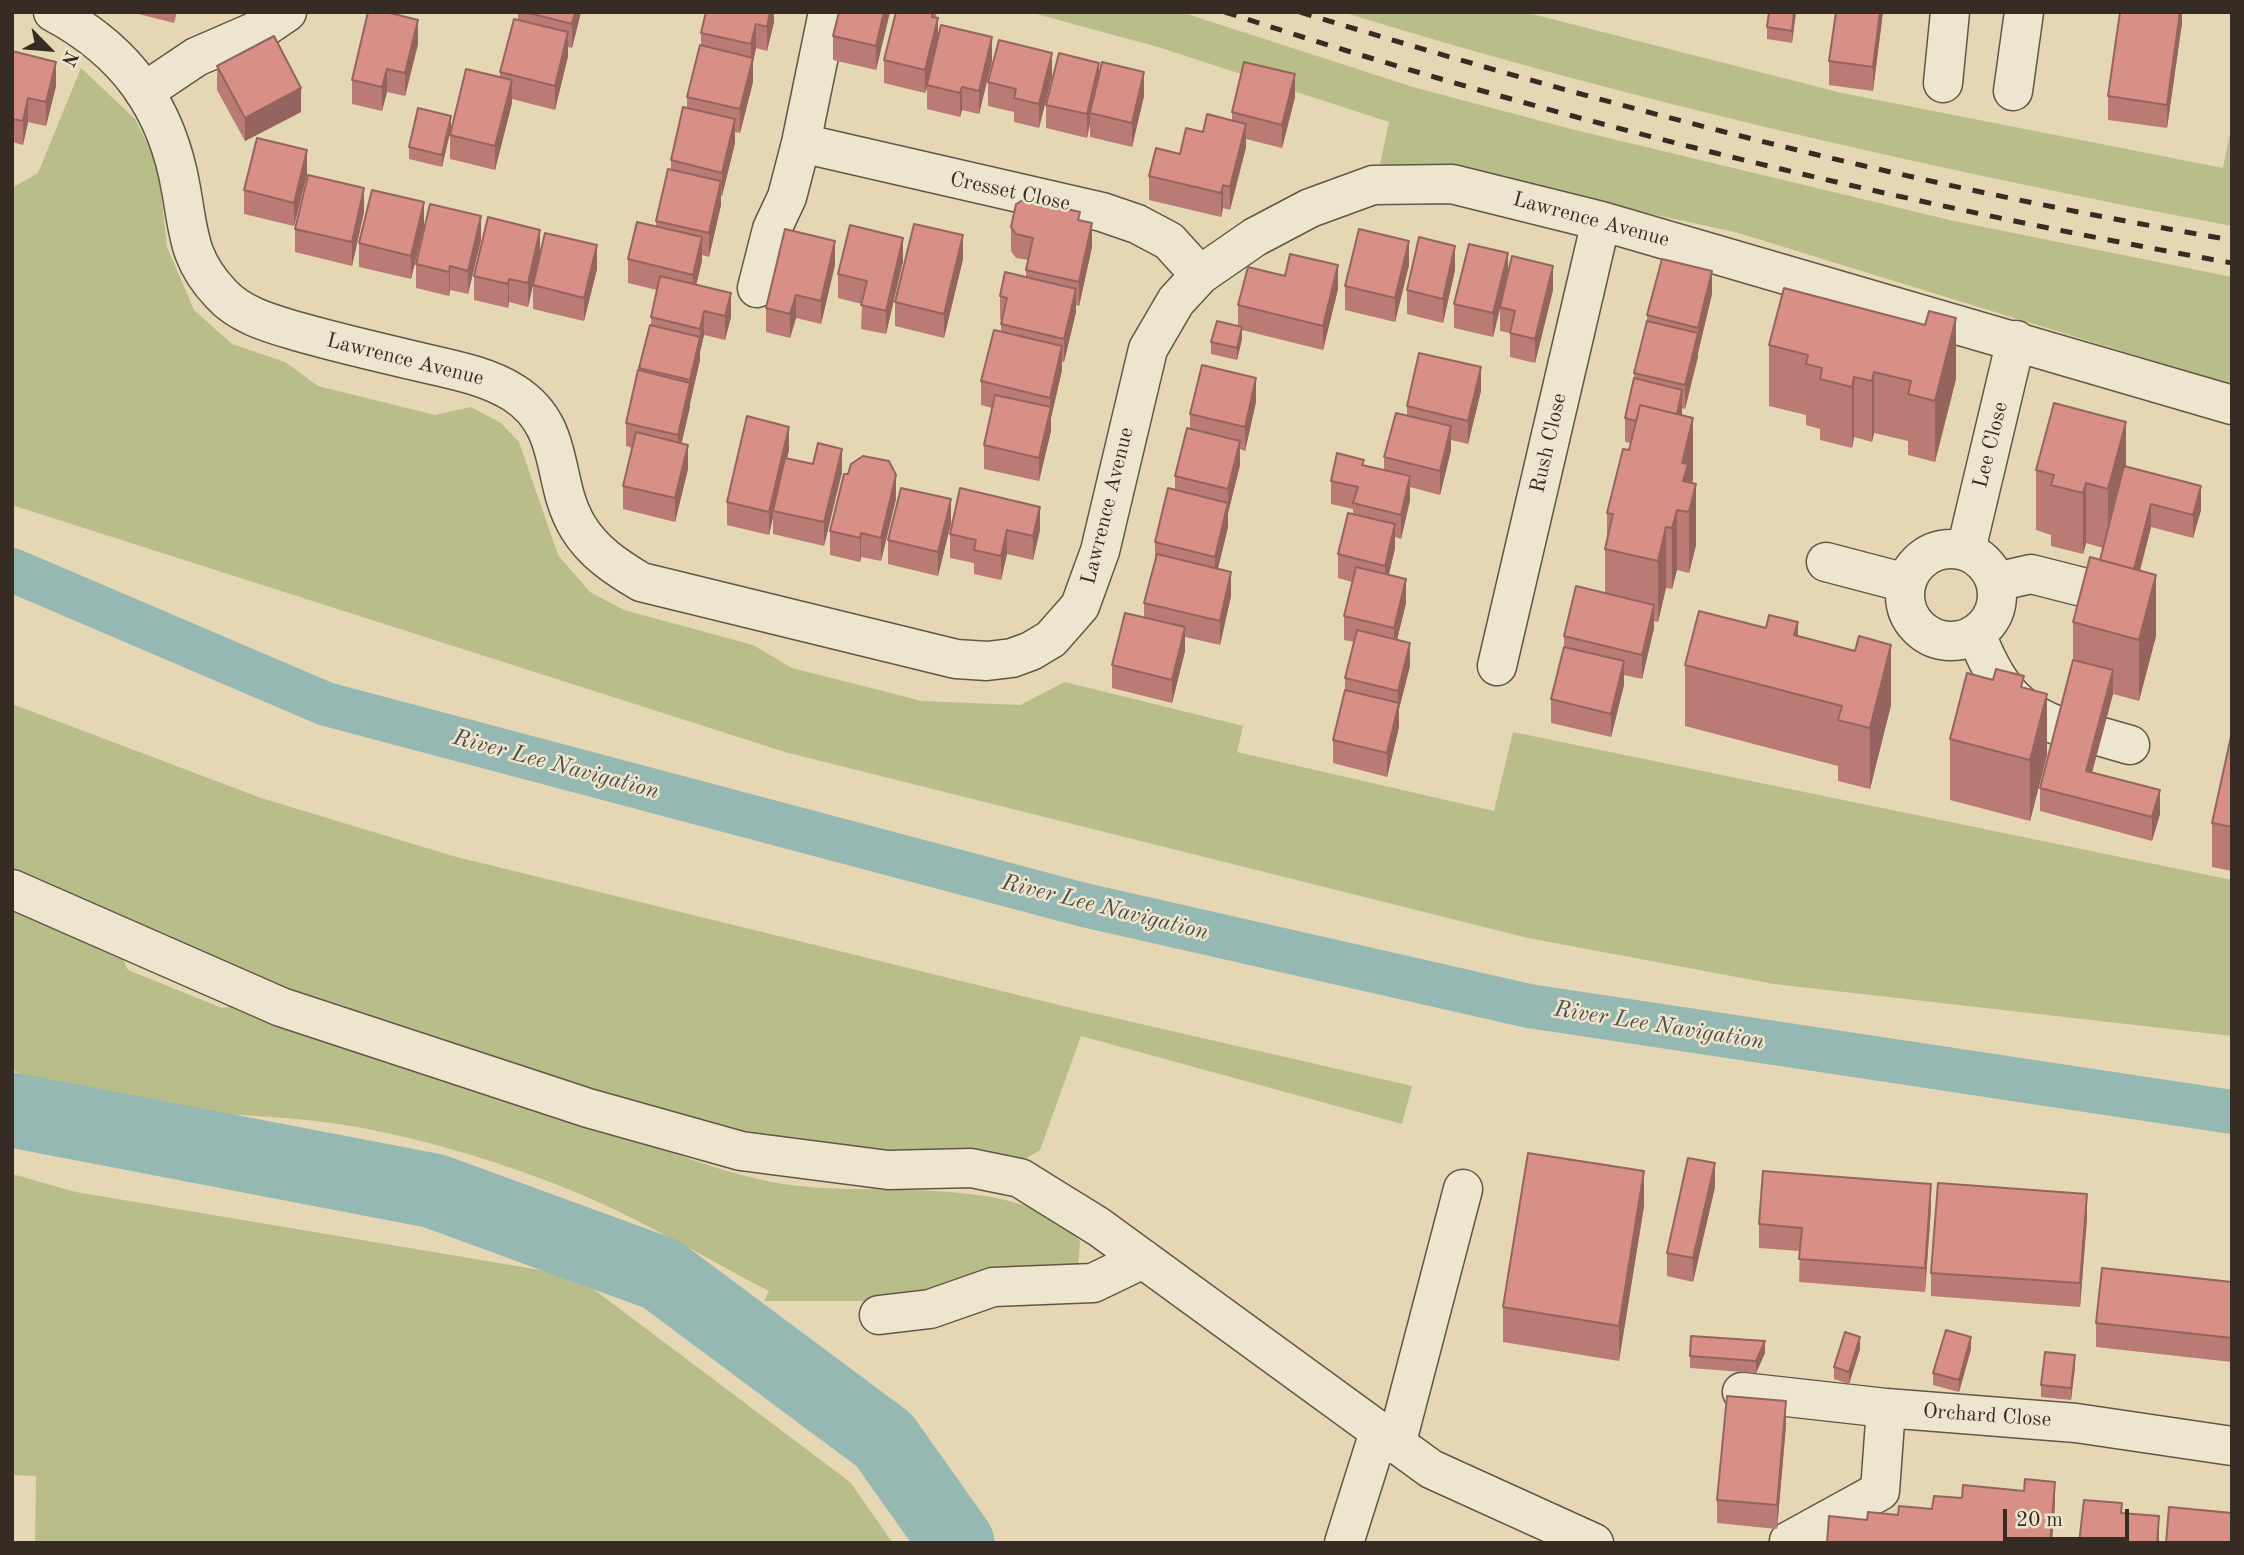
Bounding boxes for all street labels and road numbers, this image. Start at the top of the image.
street label: Cresset Close [948,167,1072,217]
street label: Lawrence Avenue [1510,187,1672,253]
street label: Lawrence Avenue [324,328,486,392]
street label: Rush Close [1525,391,1573,495]
street label: Lee Close [1968,399,2014,491]
street label: Lawrence Avenue [1076,425,1140,587]
street label: Orchard Close [1922,1399,2052,1433]

